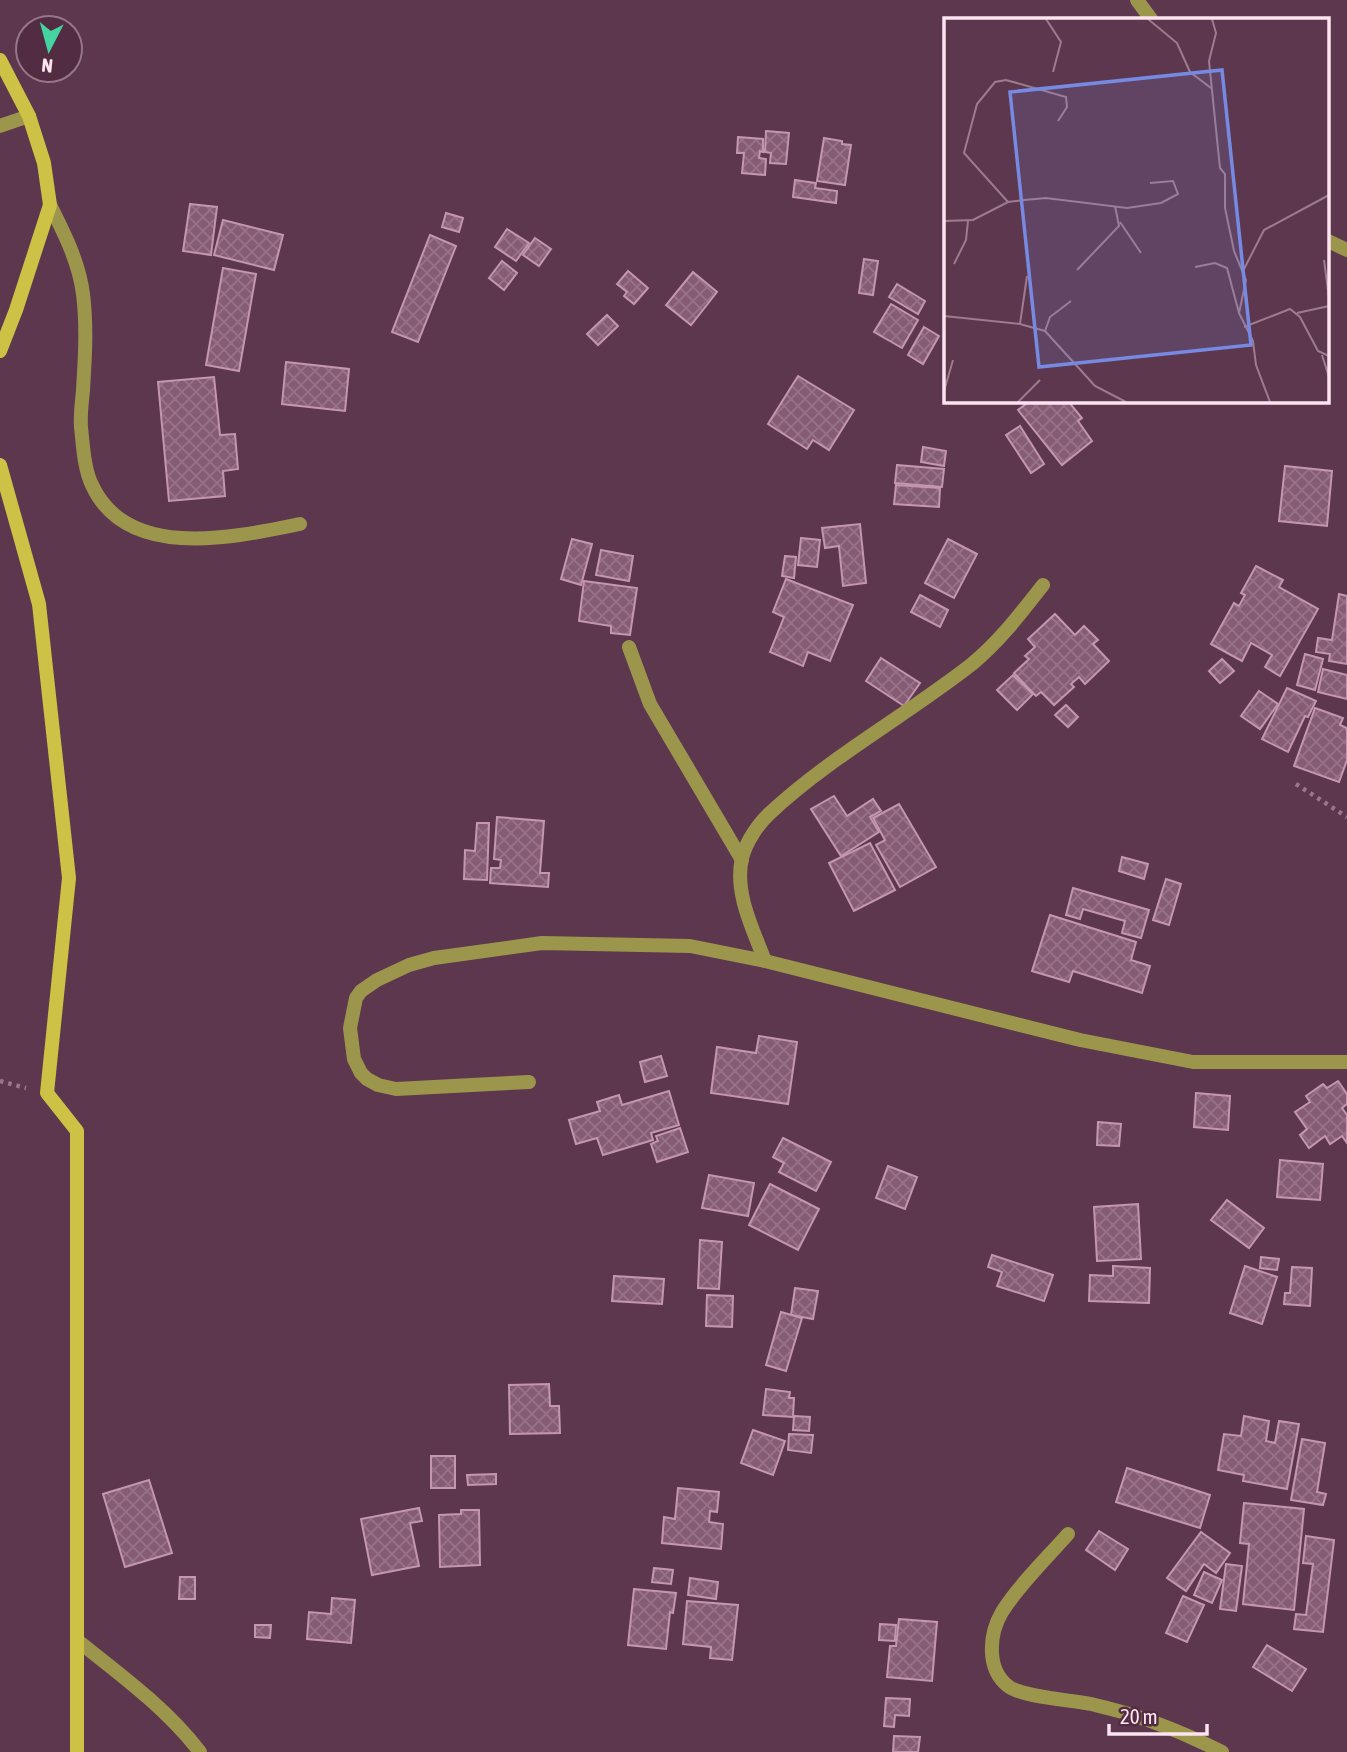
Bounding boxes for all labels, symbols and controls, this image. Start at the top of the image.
north arrow [14,14,84,84]
inset map [944,18,1330,402]
text: N [40,54,54,77]
scale bar [1109,1692,1207,1736]
text: 20 m [1120,1704,1158,1728]

